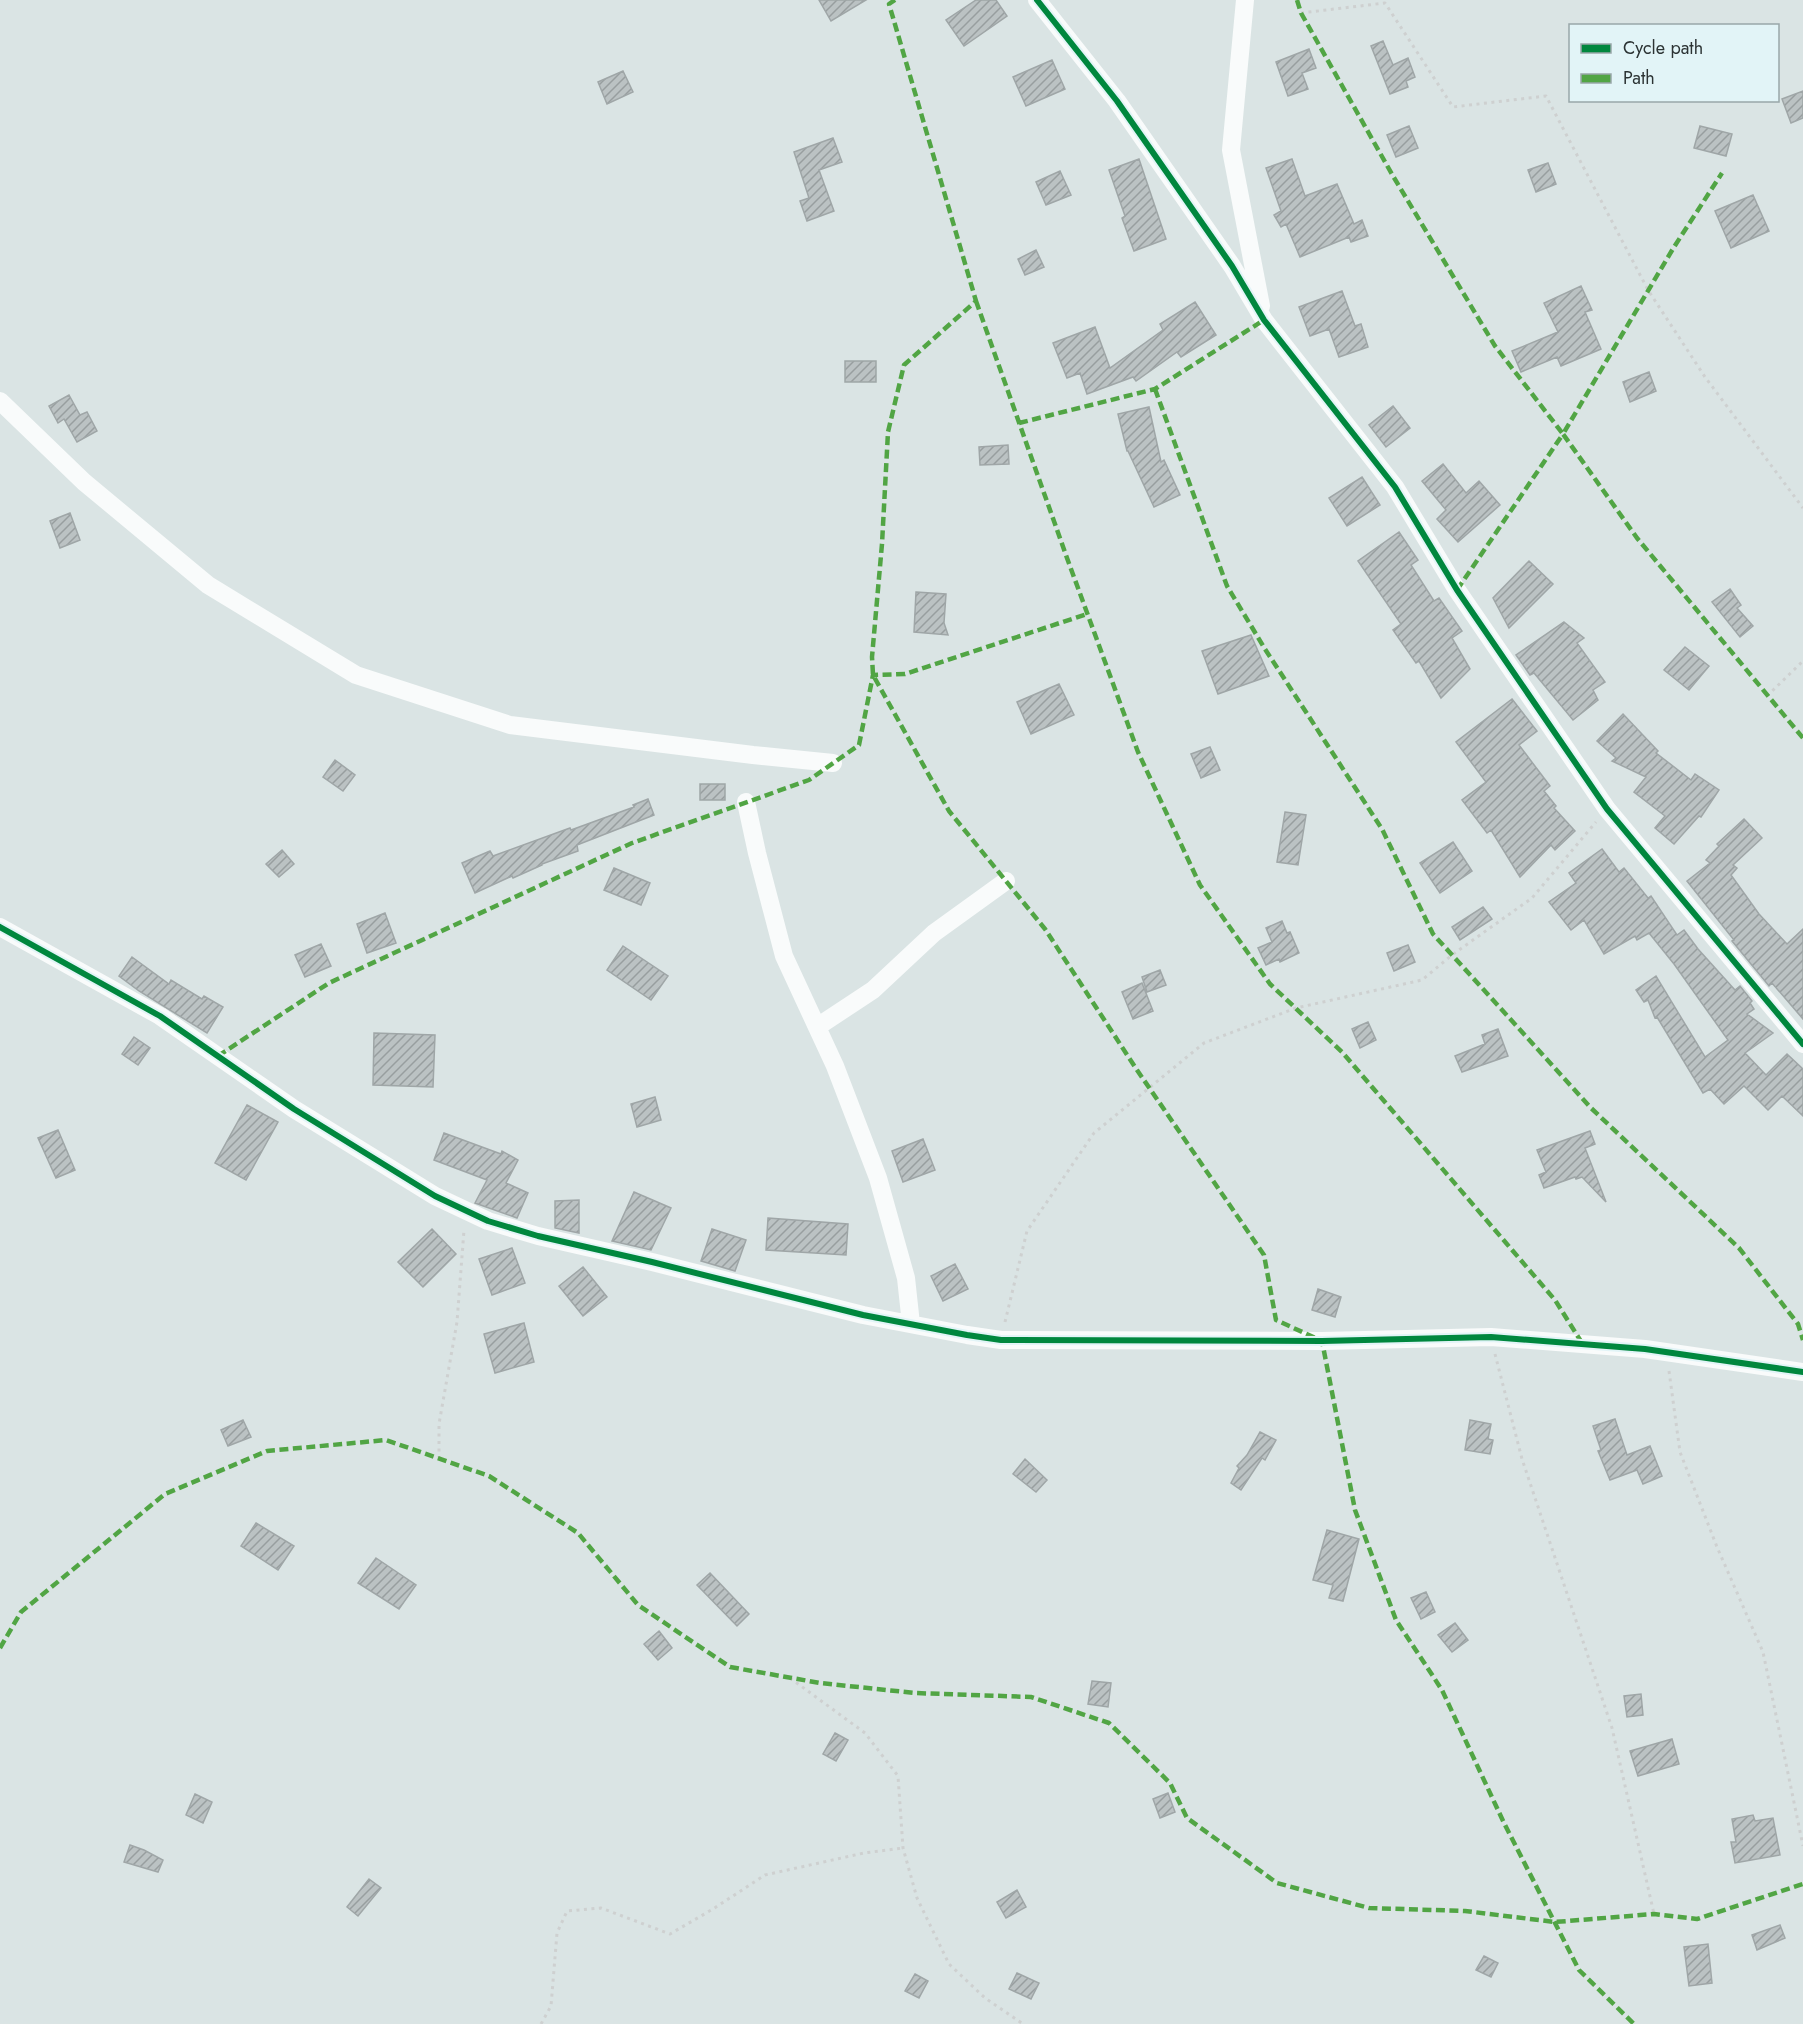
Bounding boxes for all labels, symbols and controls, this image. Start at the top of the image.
legend [1569,24,1779,102]
text: Cycle path [1623,35,1703,61]
text: Path [1623,65,1655,91]

